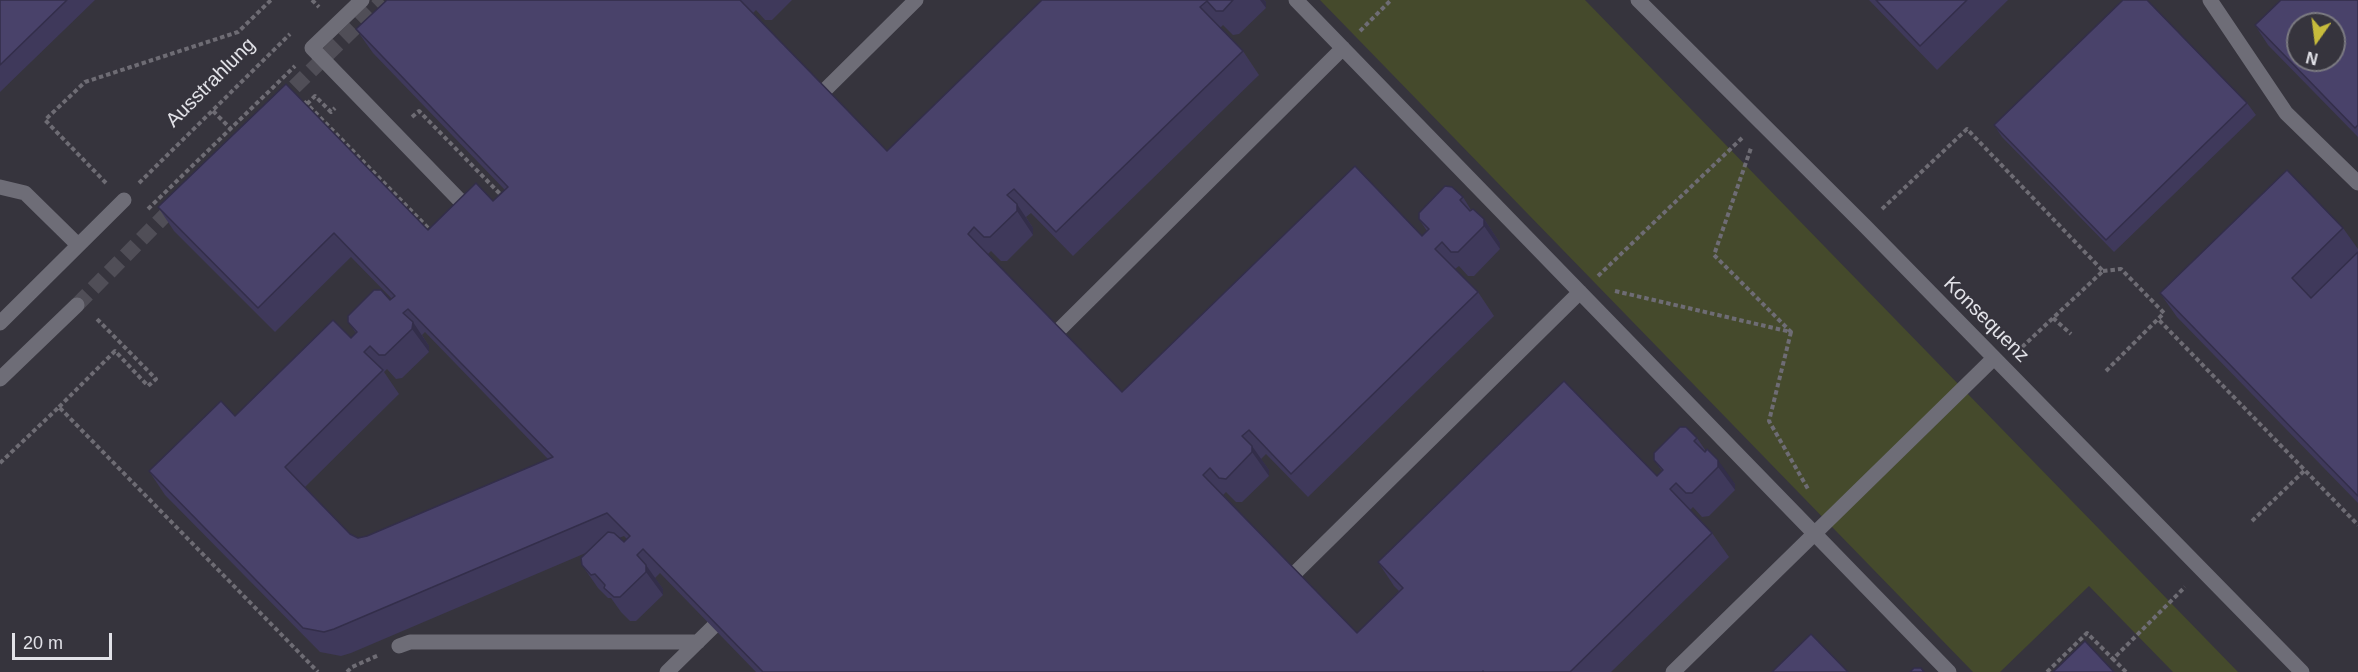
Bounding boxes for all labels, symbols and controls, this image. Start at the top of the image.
north arrow [2286,12,2346,72]
street label: Ausstrahlung [161,33,261,133]
text: N [2304,48,2320,68]
street label: Konsequenz [1938,272,2034,368]
scale bar [15,621,116,659]
text: 20 m [23,633,63,653]

